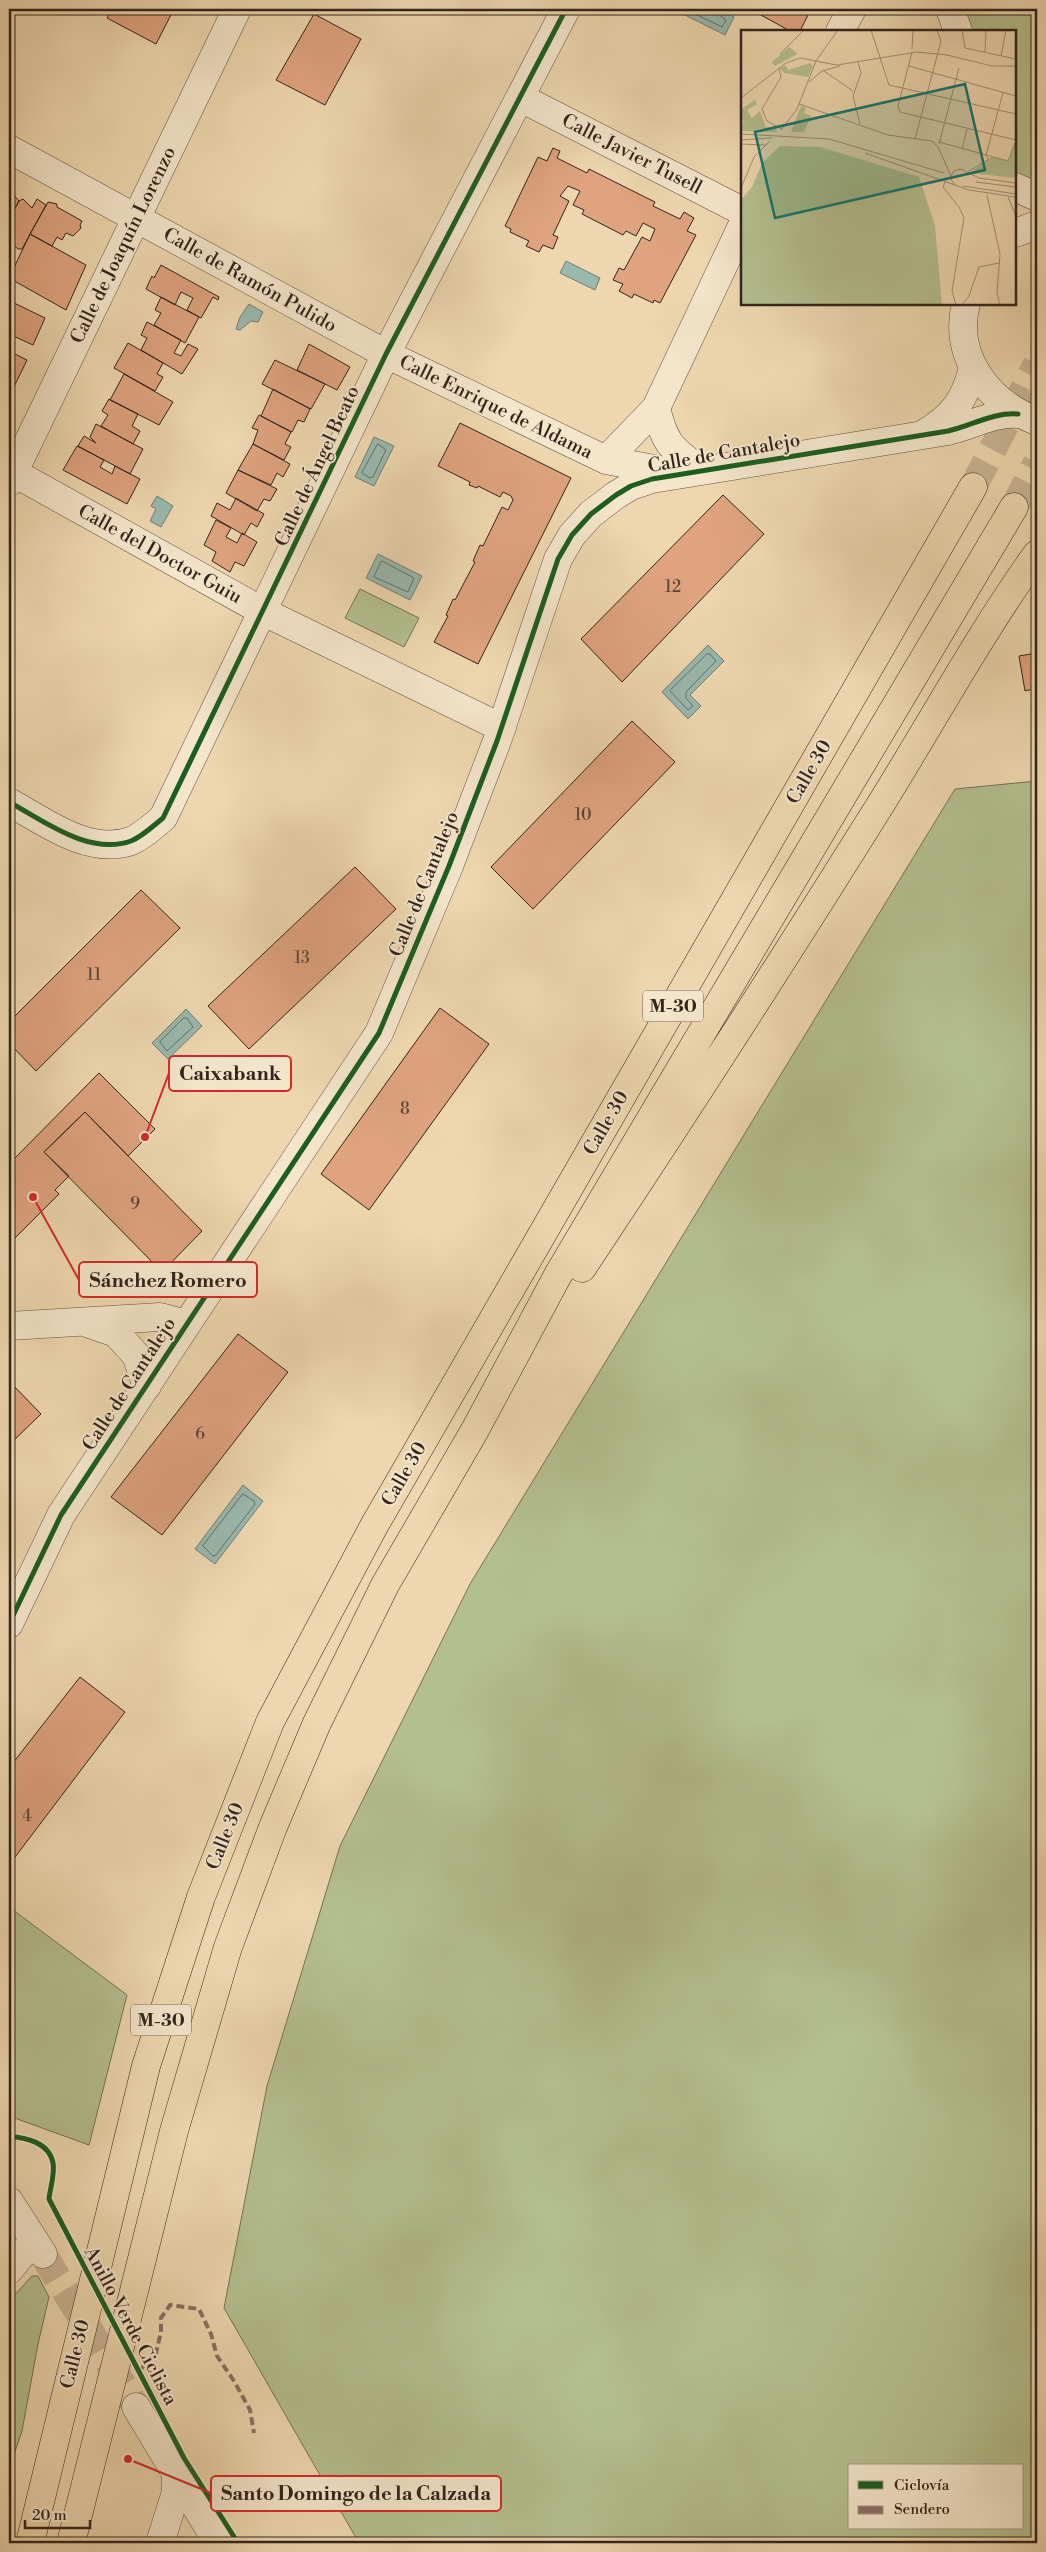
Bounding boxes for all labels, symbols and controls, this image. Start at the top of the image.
inset map [741,30,1016,305]
street label: Calle Javier Tusell [558,108,706,200]
street label: Calle de Joaquín Lorenzo [65,143,181,347]
street label: Calle de Ramón Pulido [159,222,341,338]
street label: Calle Enrique de Aldama [395,350,597,465]
street label: Calle de Ángel Beato [268,381,365,550]
street label: Calle de Cantalejo [646,428,802,478]
street label: Calle del Doctor Guiu [74,499,246,609]
house number: 12 [665,577,681,597]
street label: Calle 30 [781,735,837,809]
house number: 10 [575,805,592,825]
street label: Calle de Cantalejo [384,808,464,960]
house number: 13 [294,948,310,968]
house number: 11 [87,965,101,985]
road number: M-30 [643,990,703,1021]
callout: Caixabank [169,1056,291,1091]
text: Caixabank [179,1062,282,1087]
street label: Calle 30 [578,1086,634,1160]
house number: 8 [400,1099,410,1119]
house number: 9 [130,1194,140,1214]
callout: Sánchez Romero [79,1262,257,1297]
text: Sánchez Romero [89,1269,247,1294]
street label: Calle de Cantalejo [77,1313,181,1455]
house number: 6 [195,1424,205,1444]
street label: Calle 30 [376,1437,432,1511]
street label: Calle 30 [201,1799,249,1873]
house number: 4 [22,1806,32,1826]
road number: M-30 [131,2004,191,2036]
street label: Anillo Verde Ciclista [79,2242,183,2410]
street label: Calle 30 [55,2317,95,2391]
legend [848,2464,1024,2530]
callout: Santo Domingo de la Calzada [211,2476,501,2511]
text: Ciclovía [894,2476,950,2495]
text: Santo Domingo de la Calzada [221,2482,491,2507]
scale bar [25,2497,90,2529]
text: Sendero [894,2500,950,2519]
text: 20 m [32,2506,67,2525]

